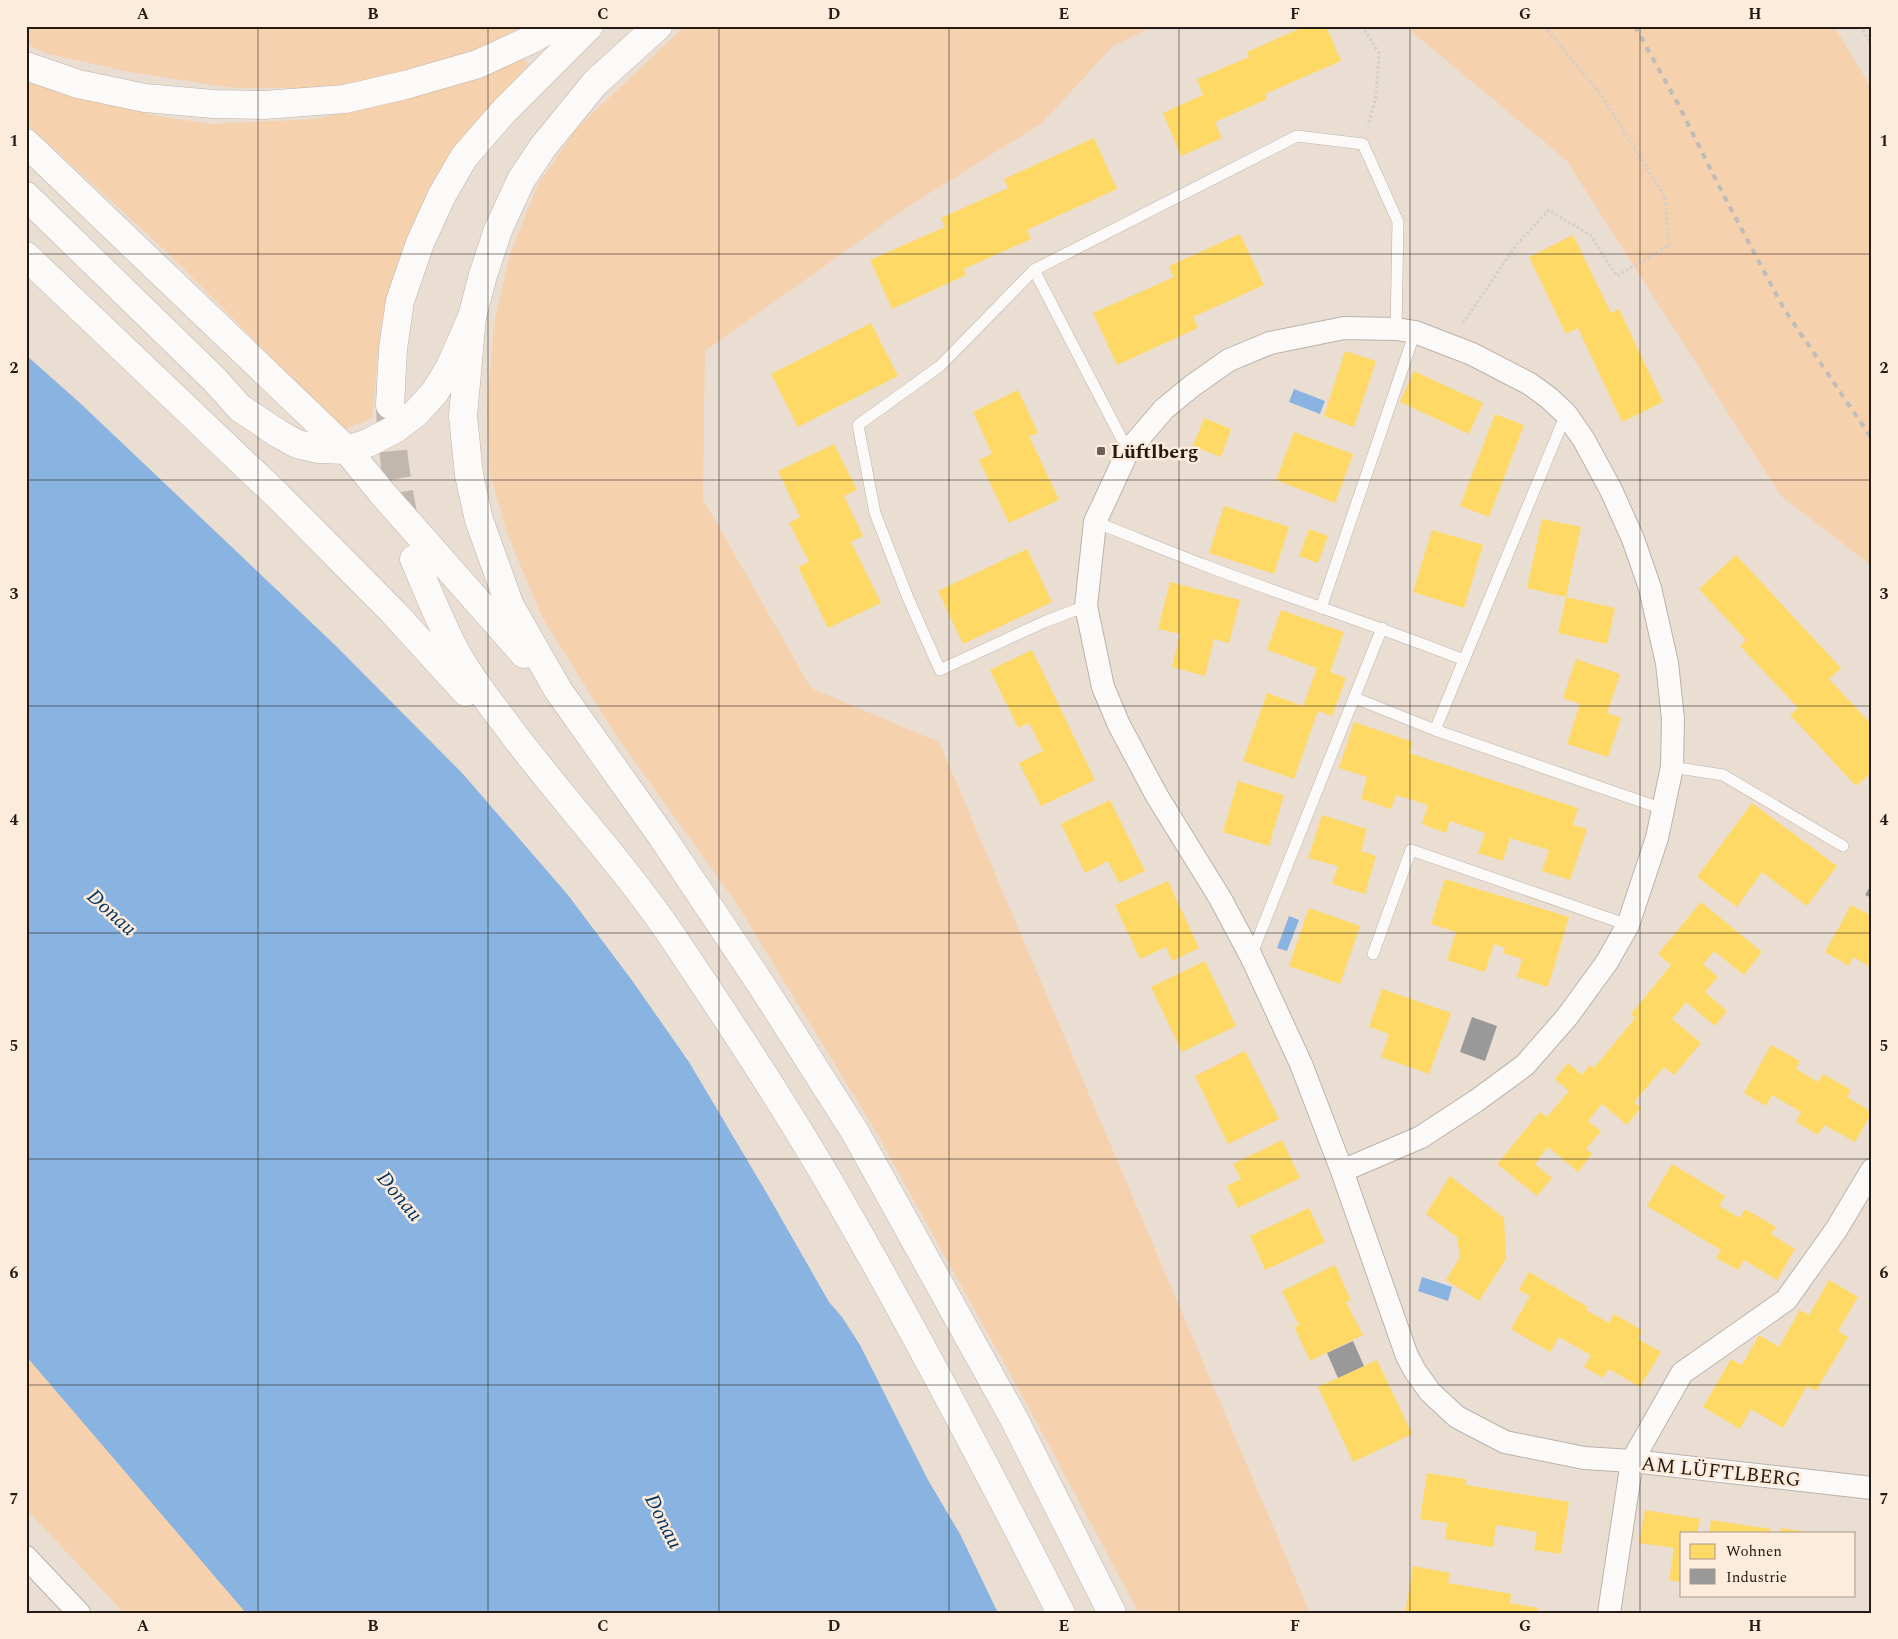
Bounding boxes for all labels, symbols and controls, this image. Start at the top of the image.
text: A [137,2,150,26]
text: B [367,2,379,26]
text: C [597,2,609,26]
text: D [828,2,841,26]
text: E [1059,2,1069,26]
text: F [1290,2,1300,26]
text: G [1519,2,1531,26]
text: H [1748,2,1762,26]
text: 1 [10,129,18,153]
text: 1 [1880,129,1888,153]
text: 2 [10,356,19,380]
text: 2 [1880,356,1889,380]
place label: Lüftlberg [1111,437,1199,467]
marker: Lüftlberg [1095,445,1107,457]
text: 3 [10,582,19,606]
text: 3 [1880,582,1889,606]
text: 4 [10,808,19,832]
text: 4 [1880,808,1889,832]
water label: Donau [79,881,144,944]
text: 5 [10,1034,18,1058]
text: 5 [1880,1034,1888,1058]
water label: Donau [368,1164,430,1229]
text: 6 [10,1261,19,1285]
text: 6 [1880,1261,1889,1285]
street label: AM LÜFTLBERG [1640,1449,1802,1495]
text: 7 [10,1487,19,1511]
text: 7 [1880,1487,1889,1511]
water label: Donau [636,1488,691,1555]
legend [1680,1532,1856,1596]
text: Wohnen [1726,1540,1782,1563]
text: Industrie [1726,1566,1787,1589]
text: A [137,1614,150,1638]
text: B [367,1614,379,1638]
text: C [597,1614,609,1638]
text: D [828,1614,841,1638]
text: E [1059,1614,1069,1638]
text: F [1290,1614,1300,1638]
text: G [1519,1614,1531,1638]
text: H [1748,1614,1762,1638]

